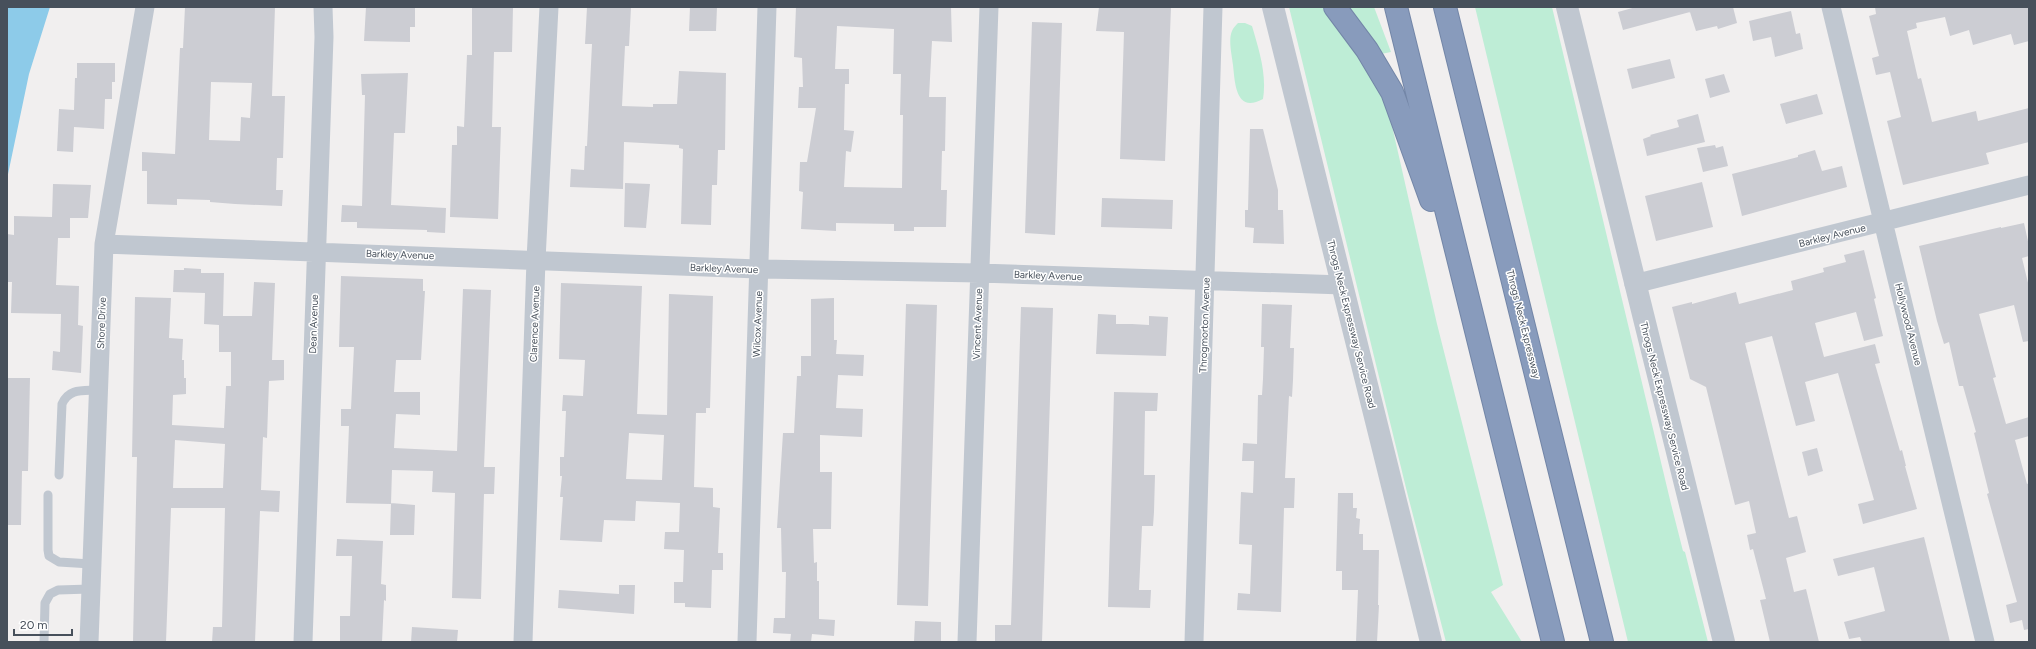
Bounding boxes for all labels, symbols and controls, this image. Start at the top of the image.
street label: Barkley Avenue [1797,221,1867,250]
street label: Throgs Neck Expressway Service Road [1324,238,1379,410]
street label: Barkley Avenue [366,247,435,262]
street label: Barkley Avenue [690,261,759,276]
street label: Barkley Avenue [1014,268,1083,283]
street label: Throgs Neck Expressway [1504,268,1544,381]
street label: Throgmorton Avenue [1196,277,1213,373]
street label: Hollywood Avenue [1892,282,1925,367]
street label: Clarence Avenue [527,285,542,362]
street label: Vincent Avenue [970,288,985,360]
street label: Wilcox Avenue [750,290,765,357]
street label: Dean Avenue [306,294,321,354]
street label: Shore Drive [94,296,109,349]
street label: Throgs Neck Expressway Service Road [1637,320,1692,492]
scale bar [14,611,72,637]
text: 20 m [20,618,48,632]

